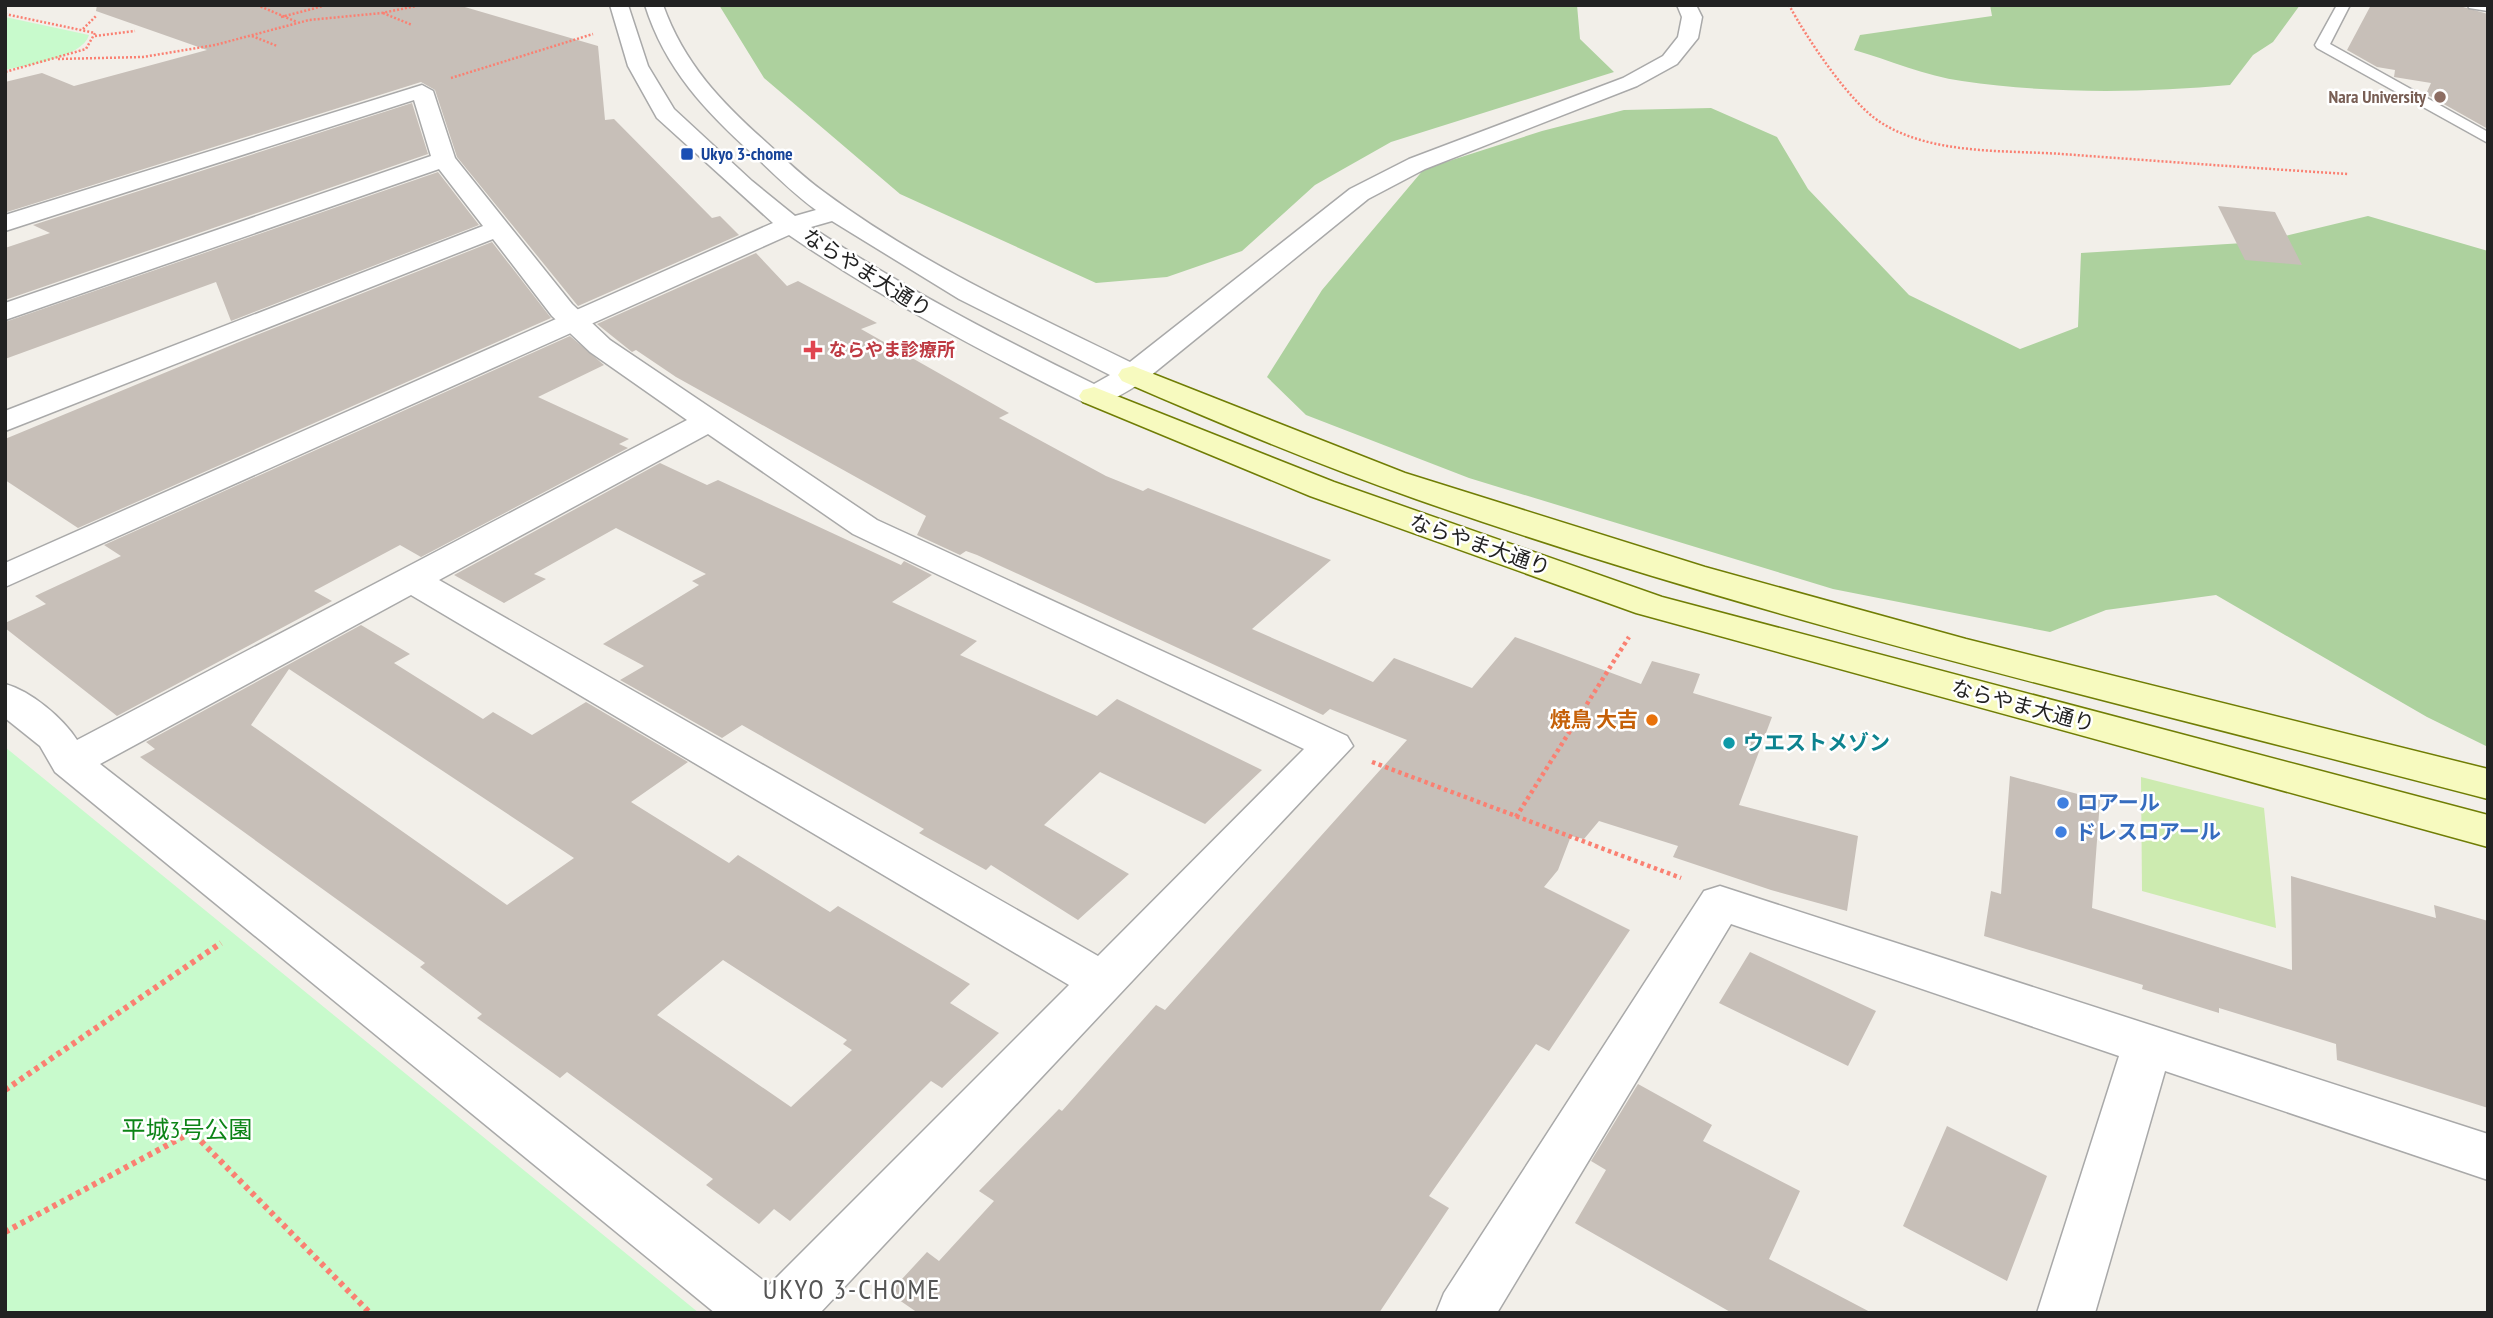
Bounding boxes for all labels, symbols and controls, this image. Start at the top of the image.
place label: Nara University [2329,85,2427,108]
marker: Nara University [2432,89,2448,105]
place label: Ukyo 3-chome [701,142,793,165]
marker: Ukyo 3-chome [679,146,695,162]
street label: ならやま大通り [798,222,937,323]
place label: ならやま診療所 [829,338,955,361]
marker: ならやま診療所 [803,340,823,360]
street label: ならやま大通り [1406,508,1554,581]
street label: ならやま大通り [1949,673,2098,738]
place label: 焼鳥 大吉 [1550,706,1638,733]
marker: 焼鳥 大吉 [1644,712,1660,728]
place label: ウエストメゾン [1743,729,1890,756]
marker: ウエストメゾン [1721,735,1737,751]
place label: ロアール [2077,789,2160,816]
marker: ロアール [2055,795,2071,811]
place label: ドレスロアール [2075,818,2221,845]
marker: ドレスロアール [2053,824,2069,840]
park label: 平城3号公園 [122,1114,252,1145]
district label: UKYO 3-CHOME [763,1270,941,1307]

